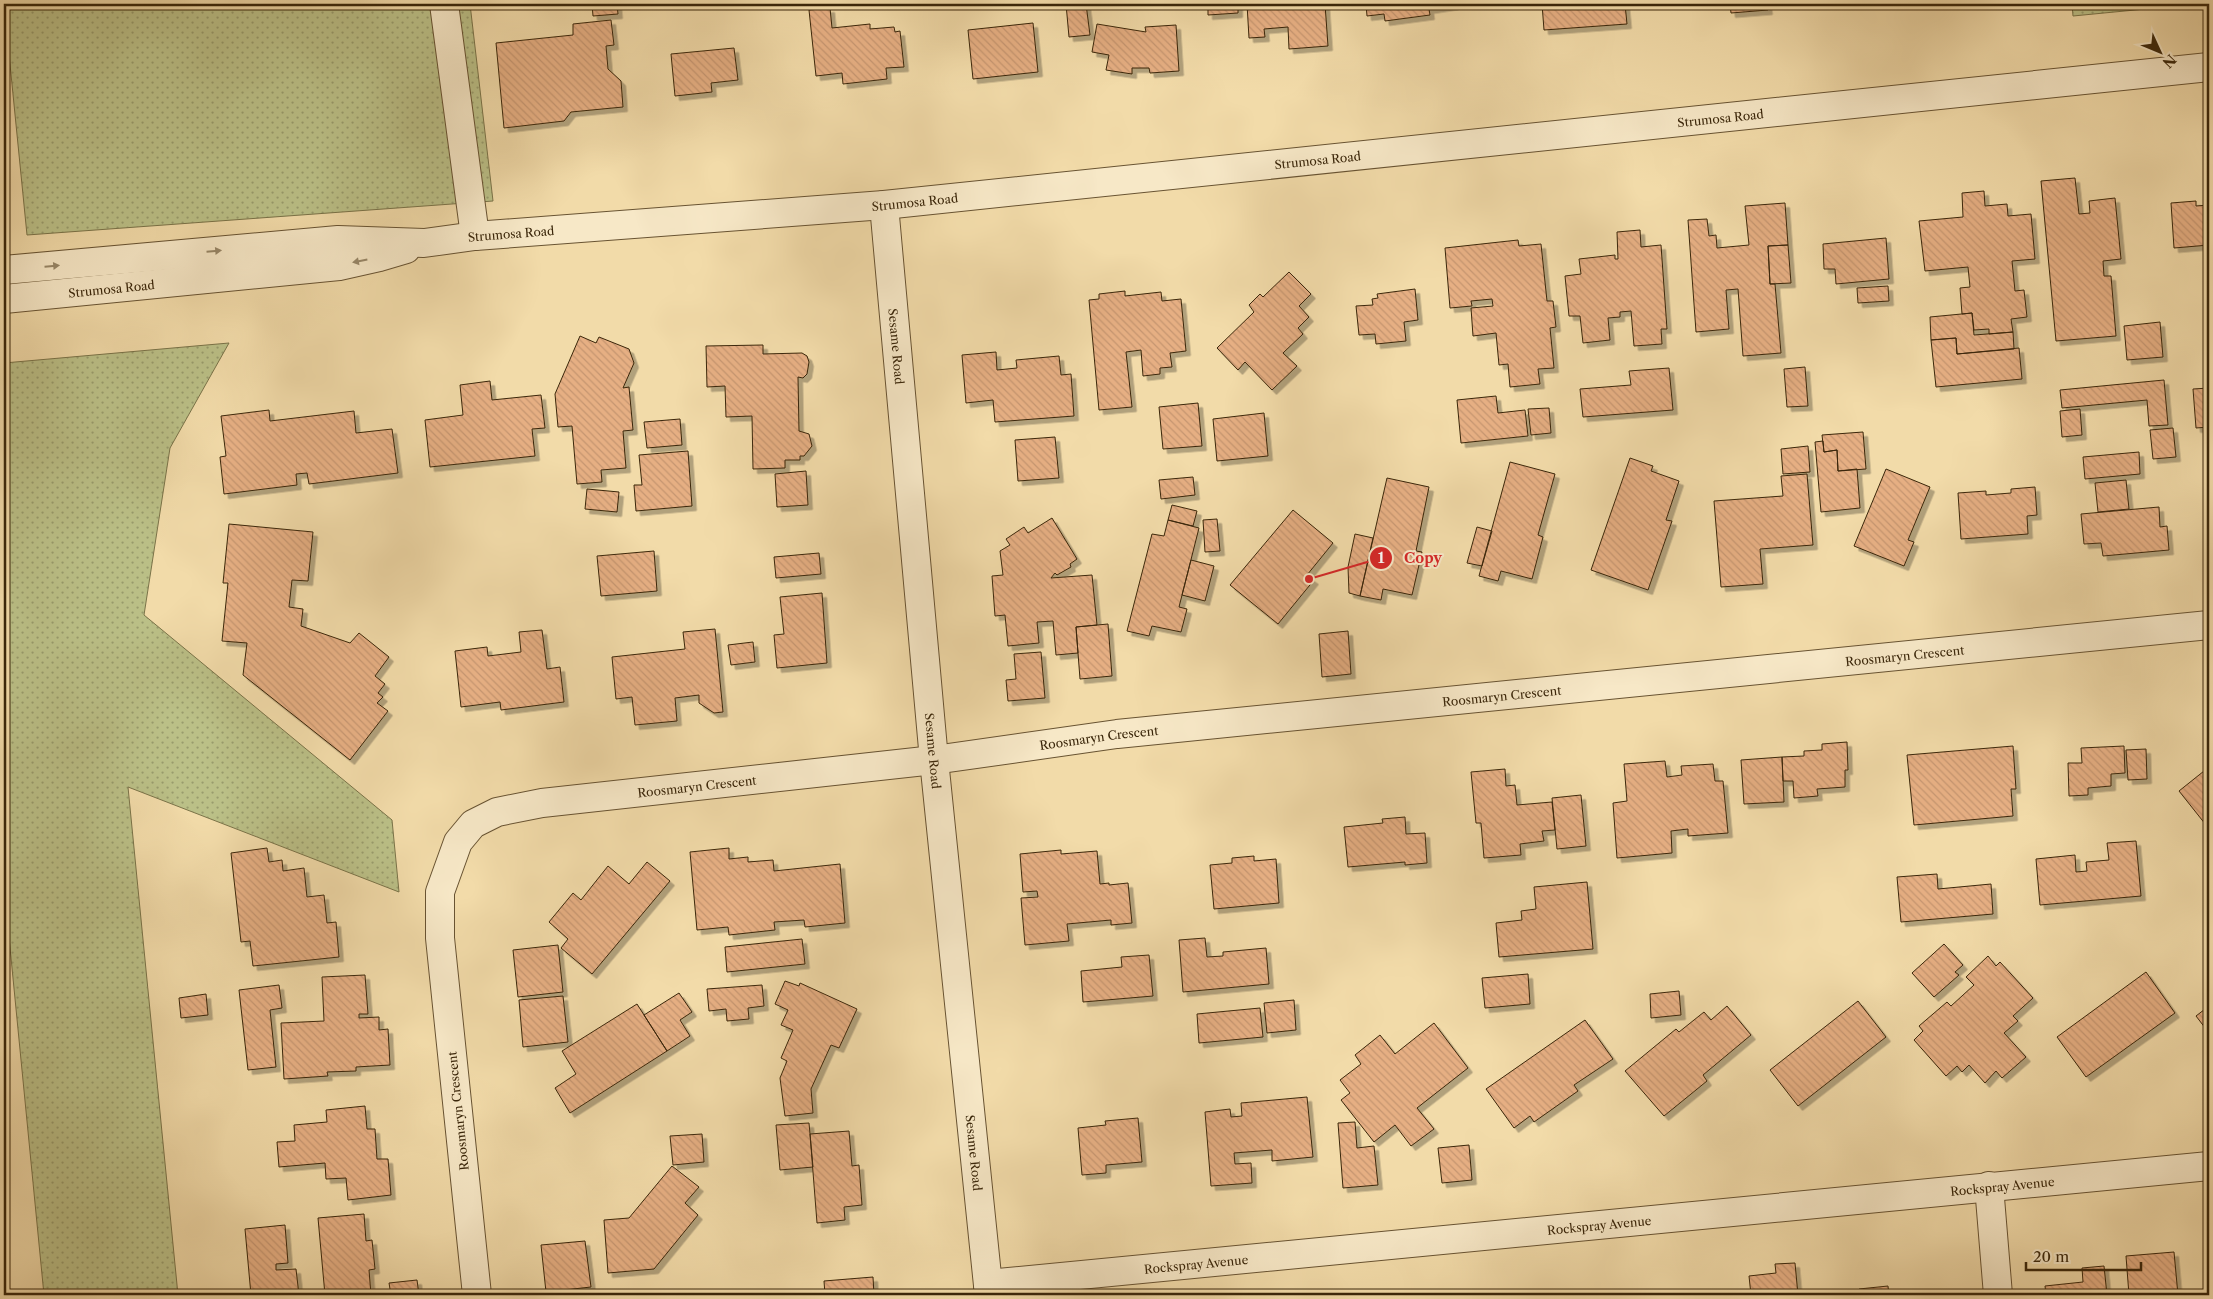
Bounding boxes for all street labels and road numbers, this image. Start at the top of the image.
street label: Strumosa Road [1676,106,1765,130]
street label: Strumosa Road [1274,148,1362,172]
street label: Strumosa Road [871,190,959,213]
street label: Strumosa Road [467,222,556,244]
street label: Strumosa Road [68,277,156,300]
street label: Sesame Road [886,308,908,386]
street label: Roosmaryn Crescent [1844,642,1966,669]
street label: Roosmaryn Crescent [1441,682,1563,709]
street label: Sesame Road [922,712,944,790]
street label: Roosmaryn Crescent [1039,722,1160,752]
street label: Roosmaryn Crescent [637,772,758,800]
street label: Roosmaryn Crescent [444,1050,472,1171]
street label: Sesame Road [963,1114,986,1192]
street label: Rockspray Avenue [1949,1173,2055,1198]
street label: Rockspray Avenue [1546,1212,1652,1237]
street label: Rockspray Avenue [1143,1251,1249,1276]

